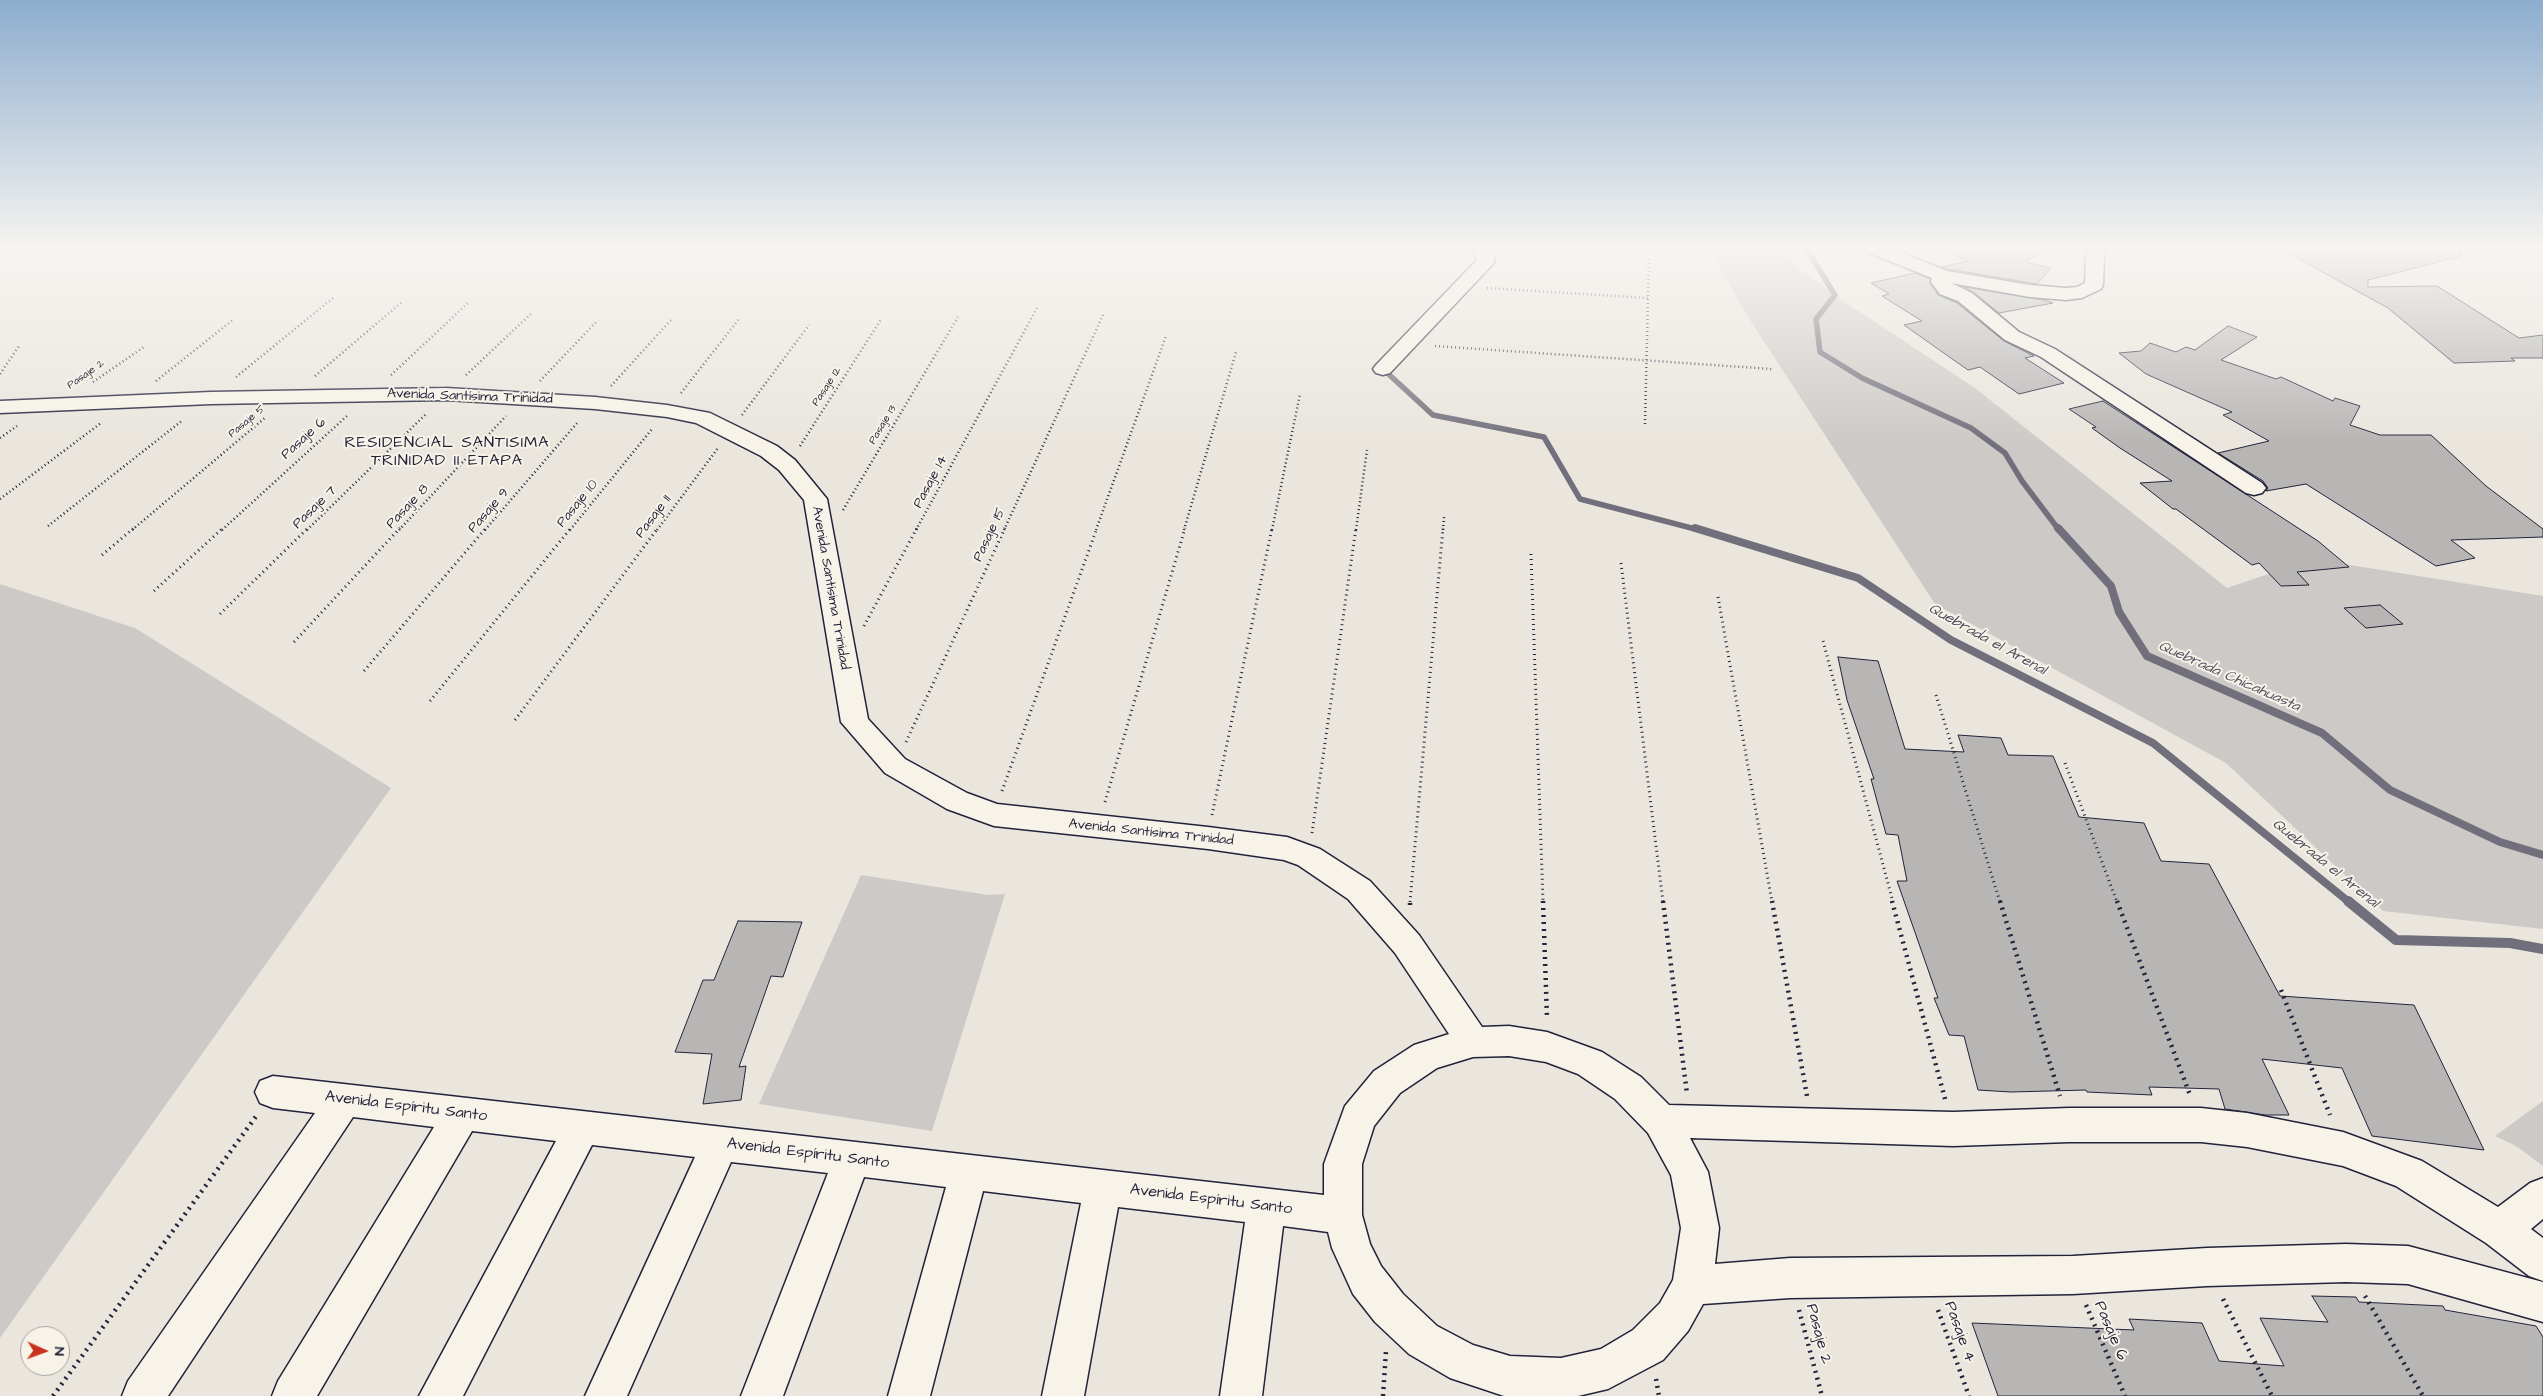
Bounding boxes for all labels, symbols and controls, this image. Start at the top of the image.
street label: Pasaje 2 [65,357,107,393]
street label: Pasaje 12 [810,365,844,409]
street label: Avenida Santísima Trinidad [387,386,553,408]
street label: Pasaje 5 [226,403,268,441]
street label: Pasaje 13 [866,403,900,447]
street label: Pasaje 6 [278,414,330,464]
district label: RESIDENCIAL SANTISIMA TRINIDAD II ETAPA [342,434,552,472]
street label: Pasaje 14 [910,453,952,511]
street label: Pasaje 10 [554,477,602,531]
street label: Pasaje 8 [383,481,433,533]
street label: Pasaje 7 [290,483,340,533]
street label: Pasaje 9 [465,485,513,537]
street label: Pasaje 11 [632,492,676,542]
street label: Avenida Santísima Trinidad [807,505,853,671]
street label: Pasaje 15 [970,505,1010,565]
water label: Quebrada el Arenal [1925,600,2049,680]
water label: Quebrada Chicahuasta [2155,638,2303,716]
water label: Quebrada el Arenal [2268,815,2382,913]
street label: Avenida Santísima Trinidad [1068,816,1234,850]
street label: Avenida Espíritu Santo [324,1088,488,1126]
street label: Avenida Espíritu Santo [726,1135,890,1173]
street label: Avenida Espíritu Santo [1129,1181,1293,1219]
street label: Pasaje 4 [1939,1299,1979,1365]
street label: Pasaje 6 [2089,1299,2131,1363]
street label: Pasaje 2 [1801,1302,1835,1366]
north arrow [20,1326,70,1376]
text: N [49,1347,69,1356]

